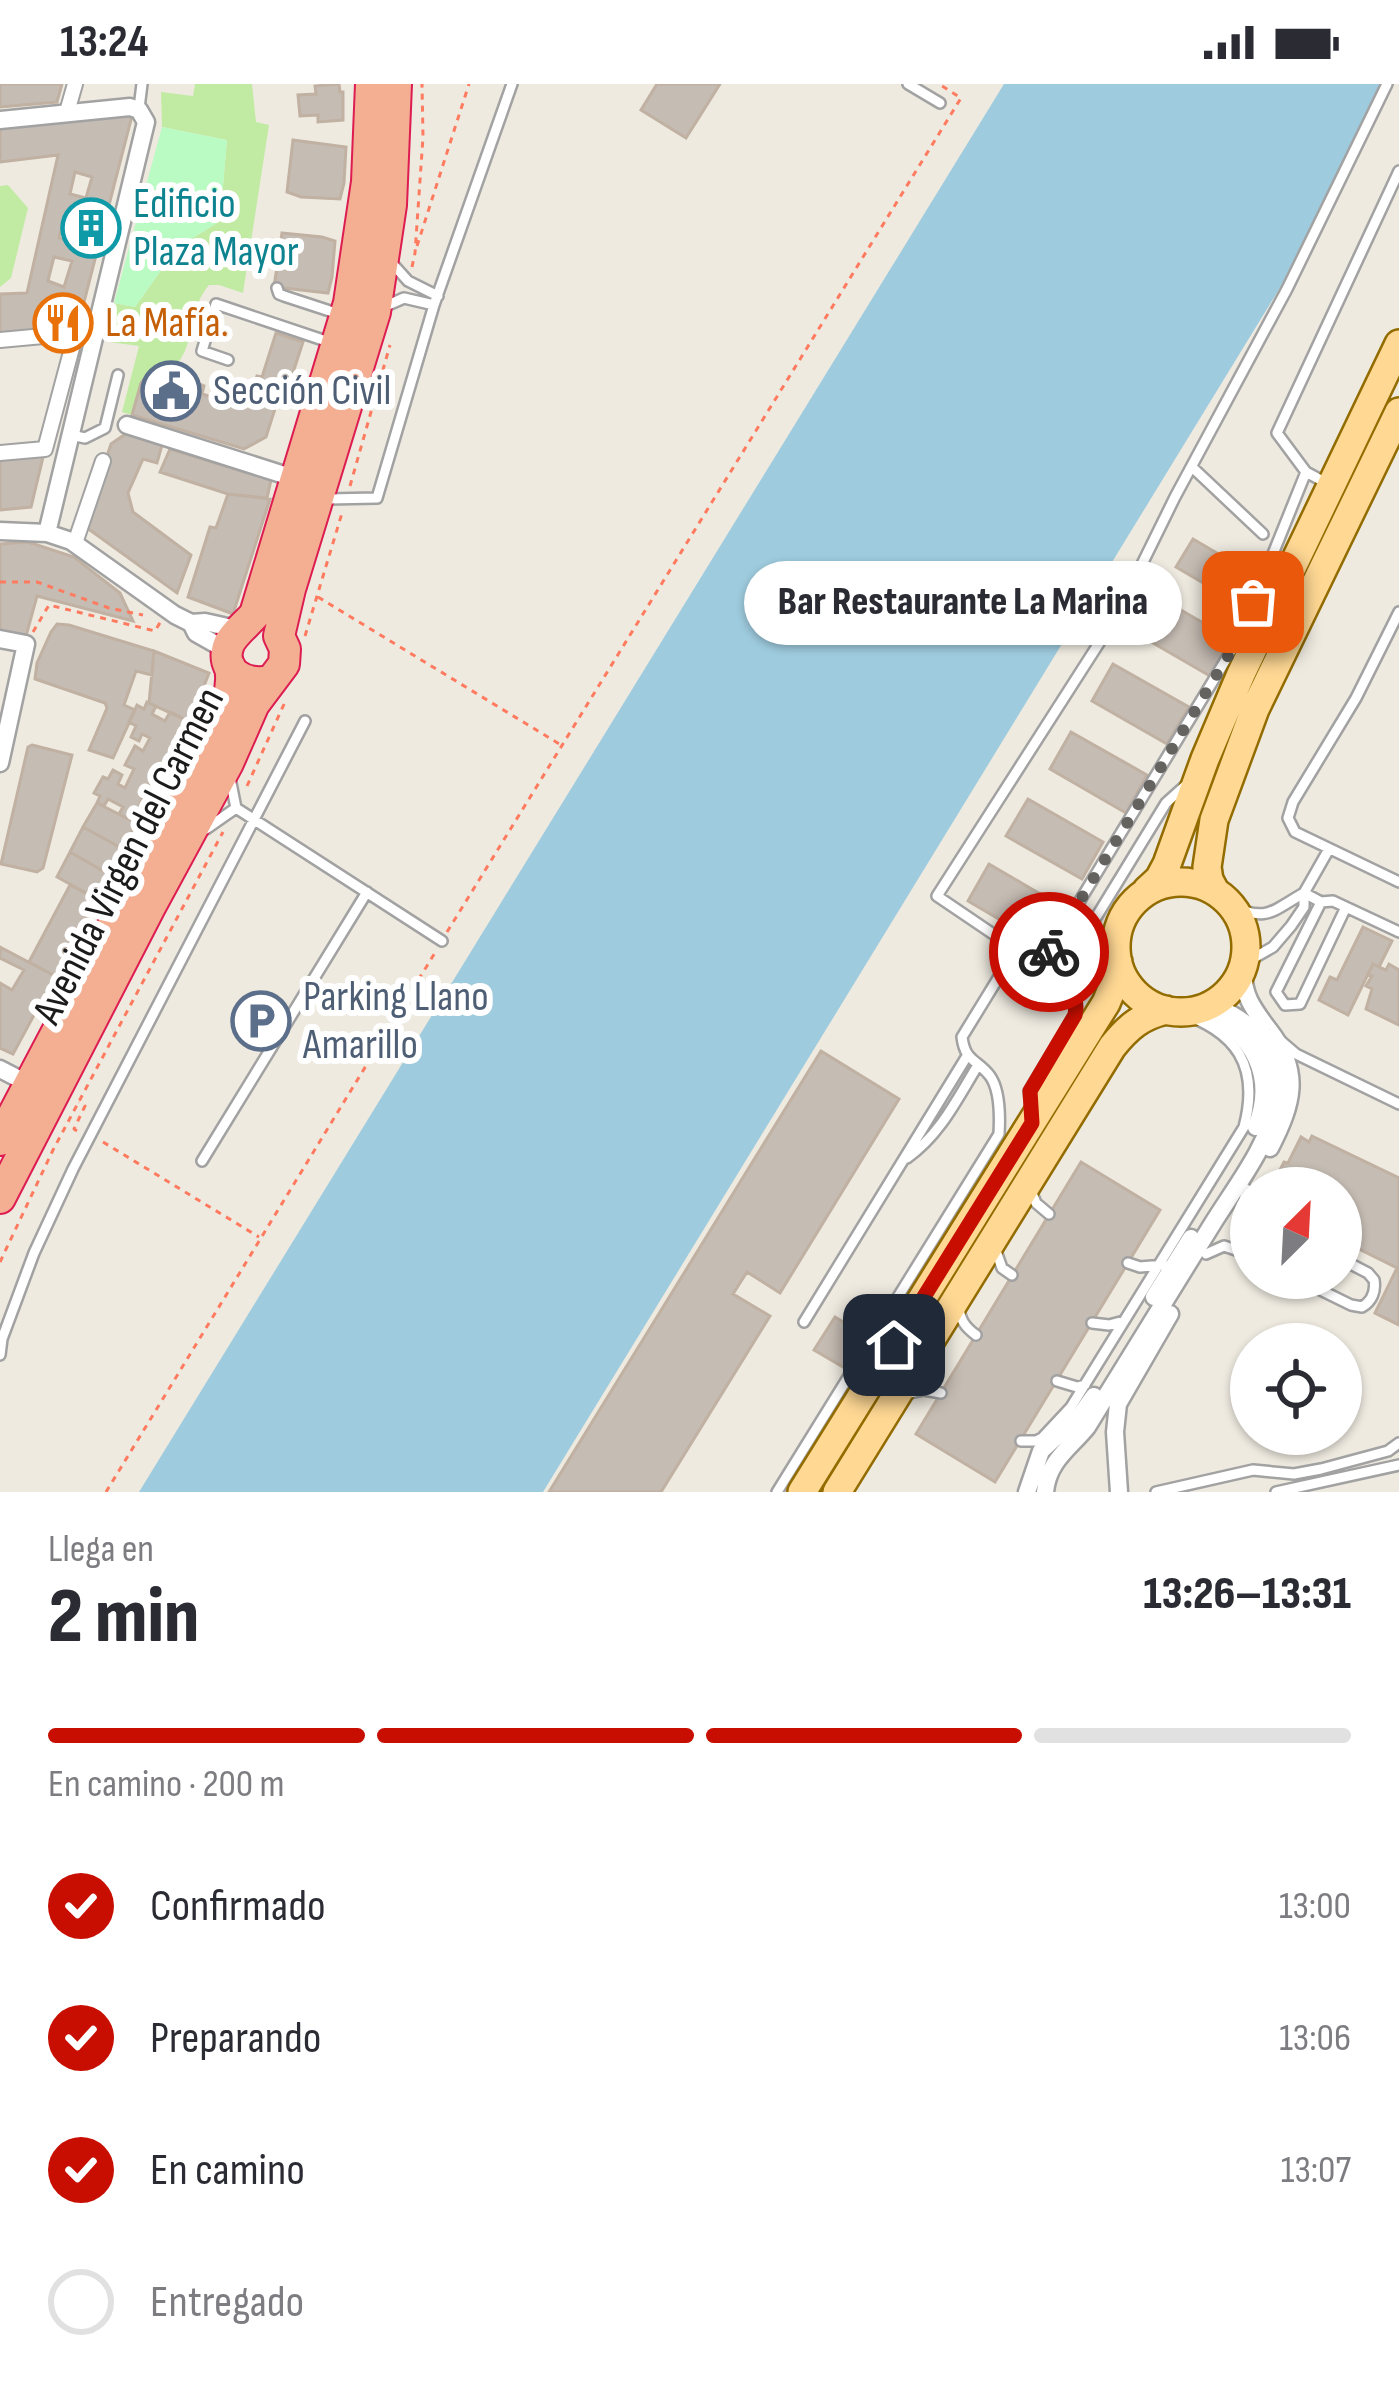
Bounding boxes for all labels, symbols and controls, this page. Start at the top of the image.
text: 13:24 [60,15,148,70]
place label: Edificio Plaza Mayor [133,179,299,278]
building icon: Edificio Plaza Mayor [60,197,122,259]
restaurant icon: La Mafía. [32,292,94,354]
place label: La Mafía. [105,298,229,349]
public building icon: Sección Civil [140,360,202,422]
place label: Sección Civil [213,366,391,417]
pin [1202,551,1304,653]
callout: Bar Restaurante La Marina [743,560,1181,644]
icon: bag [1220,569,1286,635]
text: Bar Restaurante La Marina [778,579,1148,626]
street label: Avenida Virgen del Carmen [22,679,236,1034]
courier [989,892,1109,1012]
icon: bike [1016,919,1082,985]
place label: Parking Llano Amarillo [302,972,489,1071]
parking icon: Parking Llano Amarillo [230,990,292,1052]
north arrow [1230,1167,1362,1299]
map controls [1230,1167,1362,1455]
pin [843,1294,945,1396]
icon: home [861,1312,927,1378]
button: locate [1230,1323,1362,1455]
text: Llega en [48,1526,154,1573]
text: 13:26–13:31 [1143,1567,1351,1622]
text: 2 min [48,1571,199,1664]
text: En camino · 200 m [48,1761,285,1808]
icon: check [48,1873,114,1939]
text: Confirmado [150,1879,326,1934]
text: 13:00 [1279,1883,1351,1930]
icon: check [48,2005,114,2071]
text: Preparando [150,2011,321,2066]
text: 13:06 [1279,2015,1351,2062]
icon: check [48,2137,114,2203]
text: En camino [150,2143,305,2198]
text: 13:07 [1281,2147,1351,2194]
text: Entregado [150,2275,304,2330]

